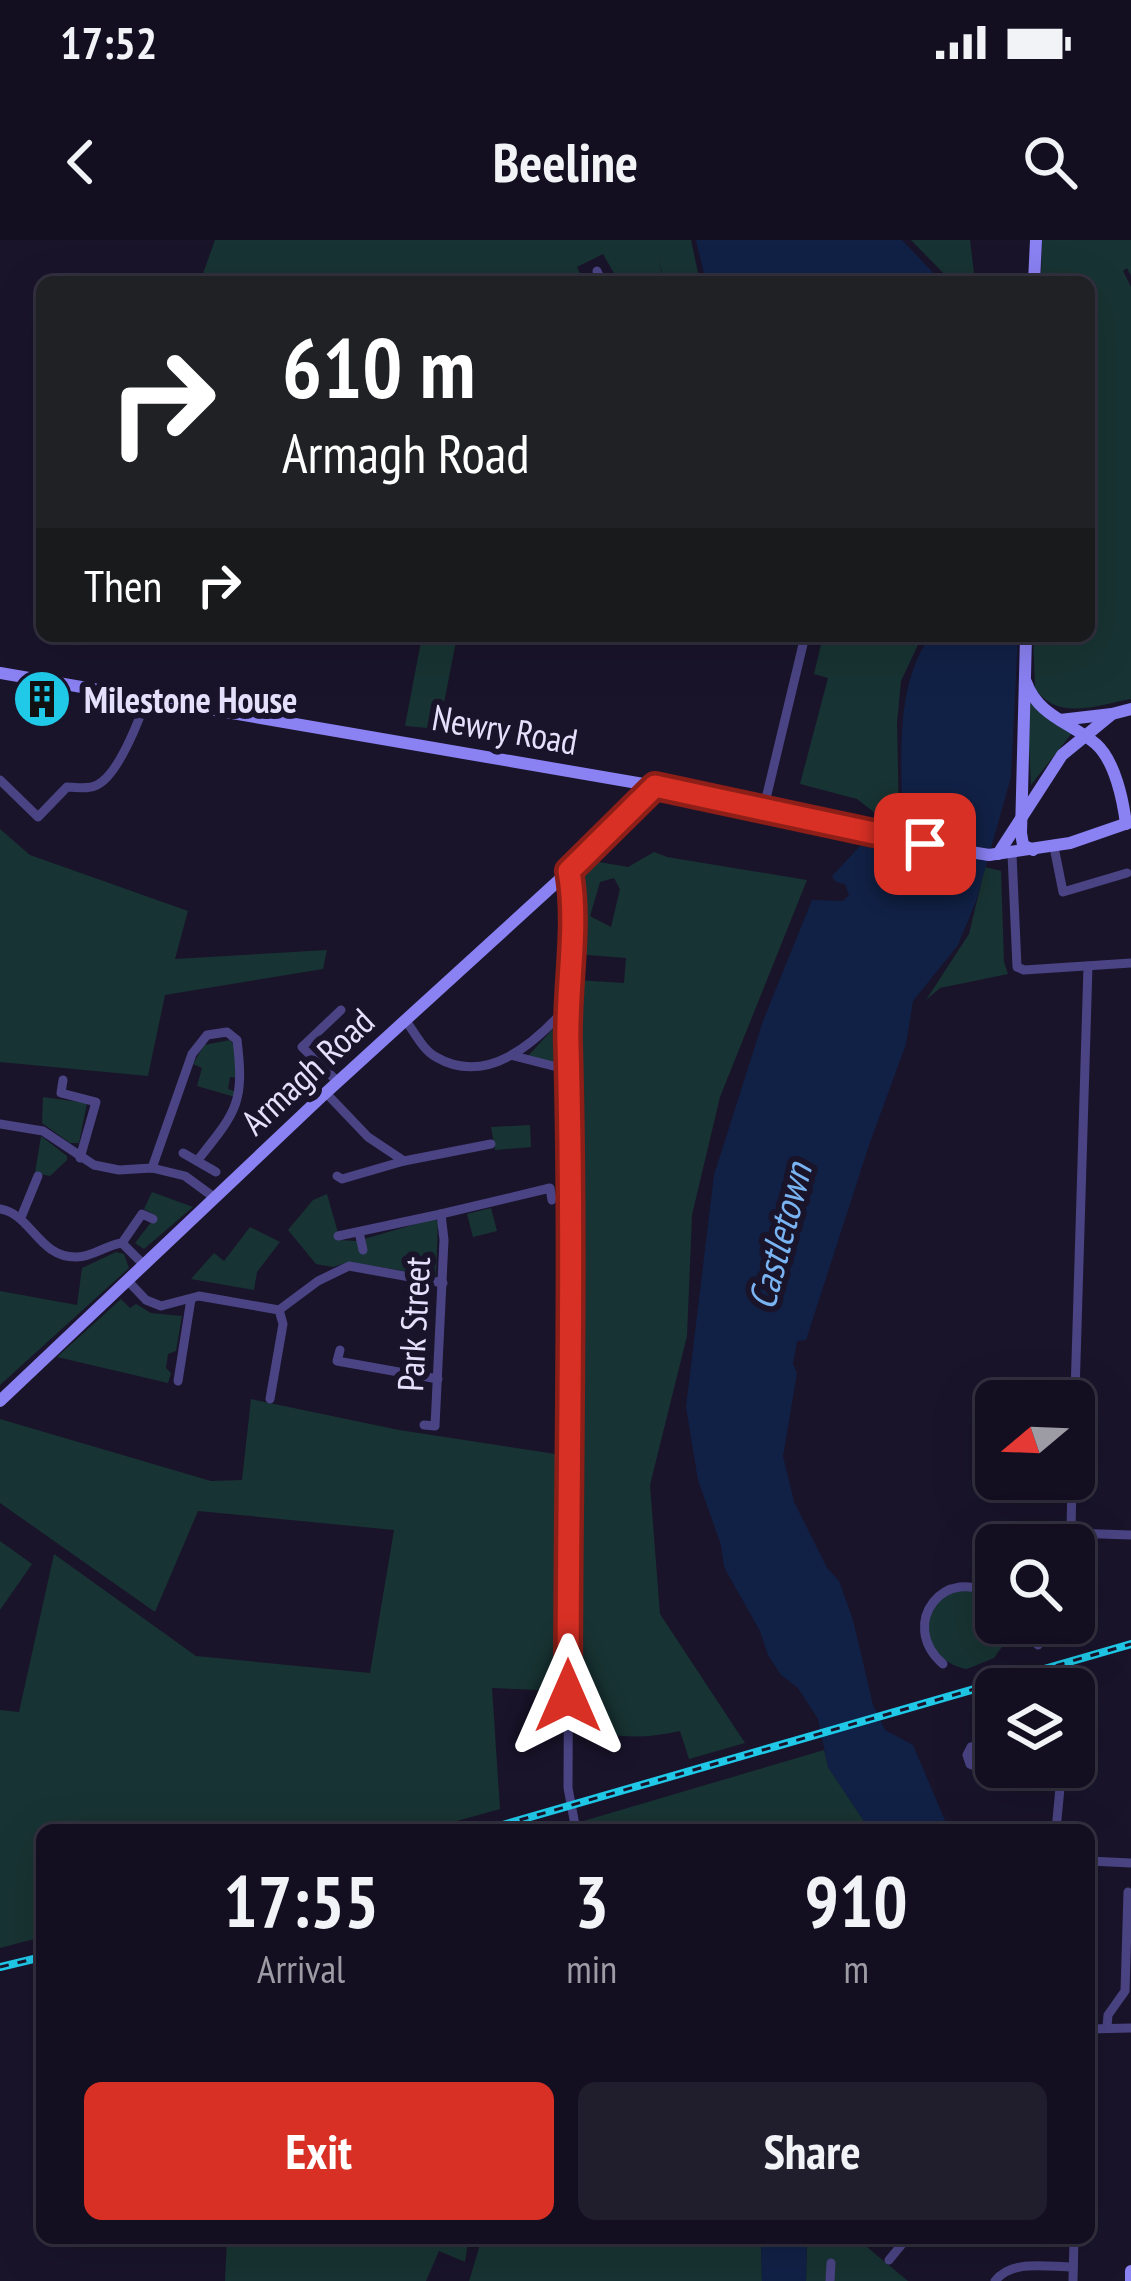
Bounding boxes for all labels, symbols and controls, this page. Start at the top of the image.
text: 17:52 [60,13,157,71]
text: Beeline [493,127,638,197]
icon: back [48,129,114,195]
icon: search [1017,129,1083,195]
text: 610 m [282,312,475,421]
icon: right [84,324,240,480]
text: Armagh Road [282,418,530,488]
icon: right [186,552,252,618]
text: Then [84,556,162,614]
building icon: Milestone House [11,668,73,730]
place label: Milestone House [84,676,297,723]
street label: Newry Road [429,693,581,765]
pin [874,793,976,895]
icon: arrive [892,811,958,877]
street label: Armagh Road [231,997,383,1145]
water label: Castletown [735,1156,823,1315]
street label: Park Street [386,1255,440,1393]
north arrow [975,1380,1095,1500]
map controls [975,1380,1095,1788]
button: search [975,1524,1095,1644]
position arrow [505,1633,631,1759]
button: layers [975,1668,1095,1788]
text: 17:55 [223,1854,379,1947]
text: 3 [575,1854,609,1947]
text: 910 [804,1854,908,1947]
text: Arrival [257,1943,345,1994]
text: min [566,1943,617,1994]
text: m [843,1943,869,1994]
button: Exit [84,2082,554,2220]
button: Share [578,2082,1047,2220]

